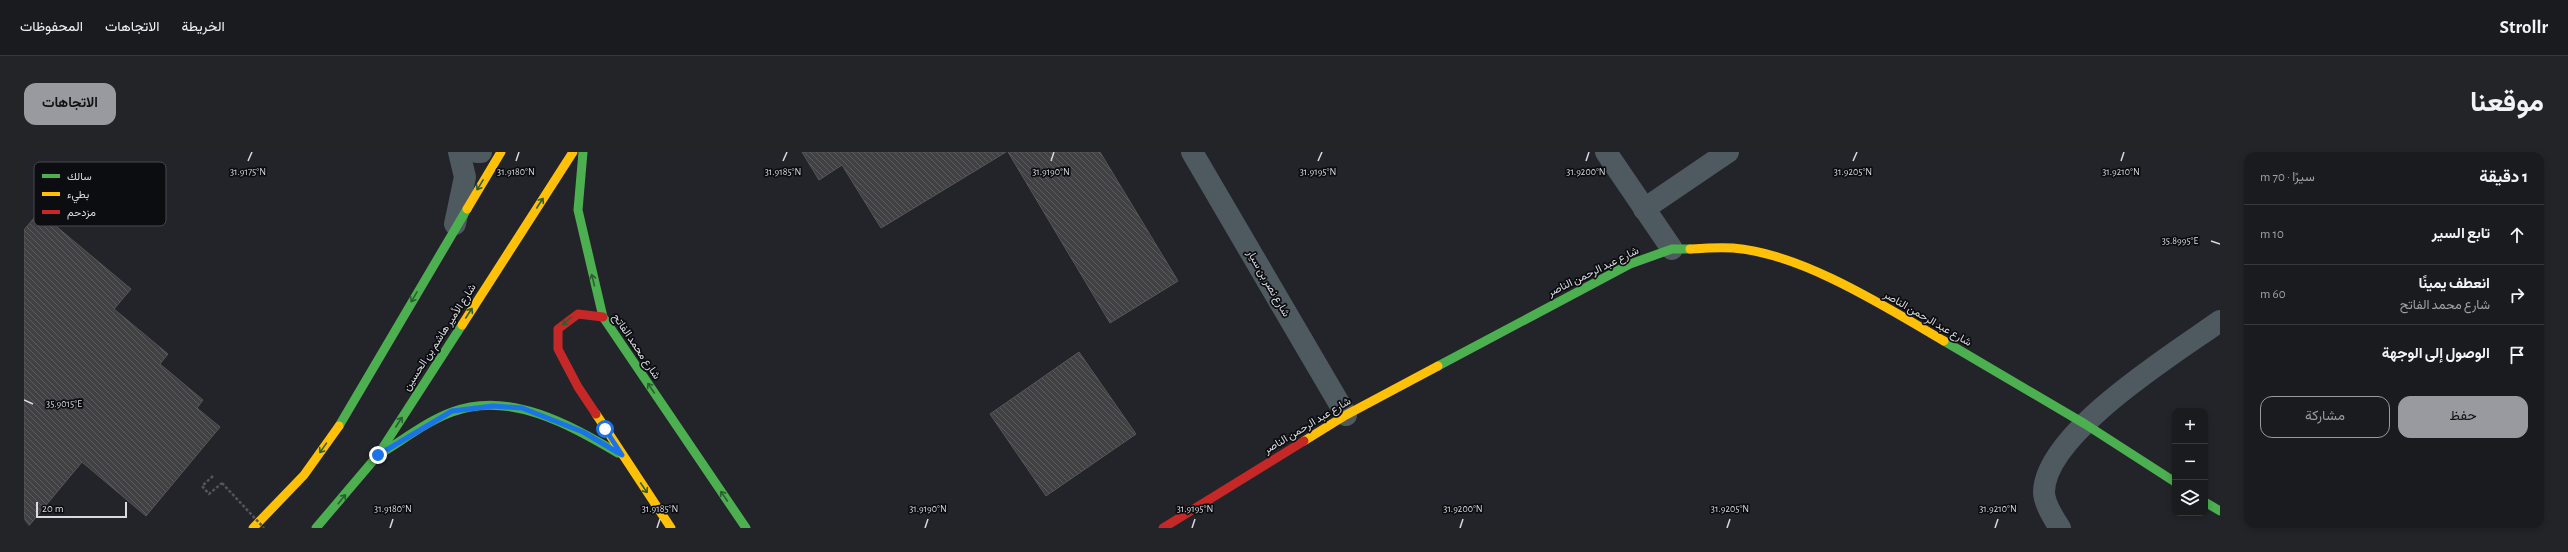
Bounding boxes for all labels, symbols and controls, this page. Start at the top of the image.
text: Strollr [2500,18,2548,37]
text: المحفوظات [20,20,83,34]
text: الاتجاهات [105,20,159,34]
text: الخريطة [181,20,225,34]
button: الاتجاهات [24,83,116,125]
text: موقعنا [2470,89,2544,117]
legend [34,162,166,226]
text: 31.9175°N [230,167,266,177]
text: 31.9180°N [497,167,535,177]
text: 31.9185°N [765,167,801,177]
text: 31.9190°N [1032,167,1070,177]
text: 31.9195°N [1300,167,1336,177]
text: 31.9200°N [1566,167,1606,177]
text: 31.9205°N [1834,167,1872,177]
text: 31.9210°N [2102,167,2140,177]
text: 1 دقيقة [2479,168,2528,185]
text: سالك [67,171,92,182]
text: سيرًا · 70 m [2260,171,2315,184]
one-way arrow [475,179,483,191]
text: بطيء [67,189,89,204]
one-way arrow [536,198,544,209]
text: مزدحم [67,207,96,220]
icon: ahead [2506,224,2528,246]
text: تابع السير [2432,226,2490,241]
text: 10 m [2260,228,2284,241]
text: 35.8995°E [2162,236,2199,246]
street label: شارع عبد الرحمن الناصر [1545,245,1641,300]
street label: شارع نصر بن سيار [1243,247,1292,320]
one-way arrow [589,273,597,286]
text: انعطف يمينًا [2419,276,2490,291]
street label: شارع الأمير هاشم بن الحسين [400,281,480,394]
icon: right [2506,284,2528,306]
street label: شارع عبد الرحمن الناصر [1880,288,1974,350]
text: 60 m [2260,288,2286,301]
one-way arrow [410,291,418,303]
text: شارع محمد الفاتح [2400,299,2490,312]
one-way arrow [466,307,474,319]
street label: شارع محمد الفاتح [609,312,663,382]
one-way arrow [562,316,572,325]
icon: arrive [2506,344,2528,366]
text: الوصول إلى الوجهة [2382,346,2490,361]
one-way arrow [647,383,655,394]
street label: شارع عبد الرحمن الناصر [1261,395,1354,458]
button: مشاركة [2260,396,2390,438]
button: حفظ [2398,396,2528,438]
text: 35.9015°E [46,399,82,409]
map controls [2172,408,2208,516]
button: + [2172,408,2208,444]
one-way arrow [395,417,403,428]
route start [596,420,614,438]
one-way arrow [319,442,327,453]
button: − [2172,444,2208,480]
route end [369,446,387,464]
button: layers [2172,480,2208,516]
one-way arrow [640,482,648,493]
one-way arrow [720,491,728,502]
one-way arrow [337,494,346,504]
scale bar [36,500,127,519]
text: 20 m [42,503,63,514]
text: 31.9180°N [374,504,412,514]
text: 31.9185°N [642,504,678,514]
text: 31.9190°N [909,504,947,514]
text: 31.9195°N [1177,504,1213,514]
text: 31.9200°N [1443,504,1483,514]
text: 31.9205°N [1711,504,1749,514]
text: 31.9210°N [1979,504,2017,514]

